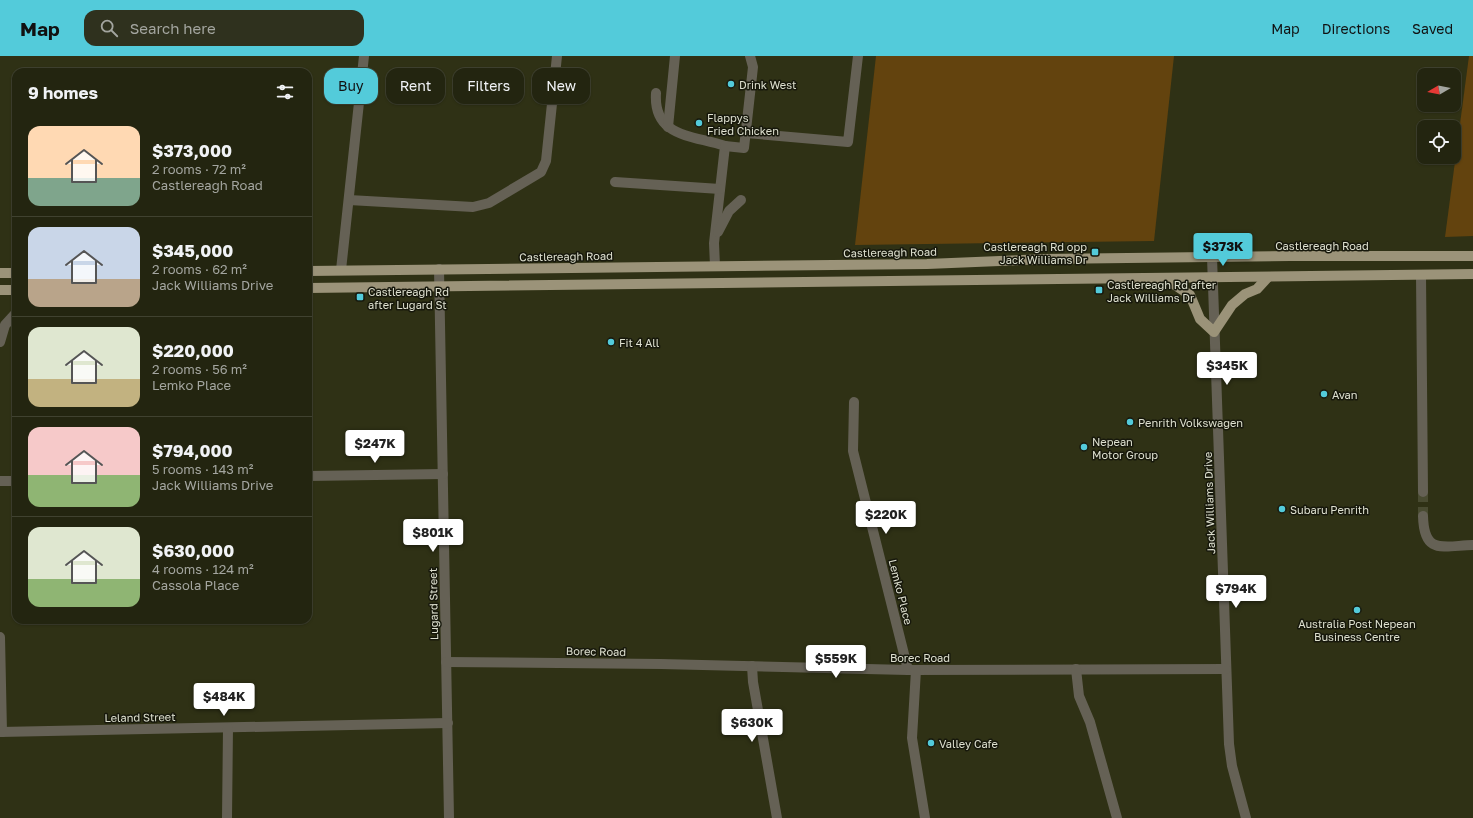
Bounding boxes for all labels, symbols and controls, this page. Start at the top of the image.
search box [84,10,364,46]
text: Map [20,17,60,40]
icon: search [98,17,120,39]
text: Search here [130,19,216,37]
text: Map [1271,20,1300,37]
text: Directions [1322,20,1390,37]
text: Saved [1412,20,1453,37]
chip: Buy [324,68,378,104]
chip: Rent [386,68,445,104]
chip: Filters [453,68,524,104]
chip: New [532,68,590,104]
north arrow [1417,68,1461,112]
map controls [1417,68,1461,164]
place label: Drink West [739,78,796,91]
marker: Drink West [726,79,736,89]
icon: filters [274,81,296,103]
text: 9 homes [28,82,98,103]
place label: Flappys Fried Chicken [707,111,779,137]
marker: Flappys Fried Chicken [694,118,704,128]
button: locate [1417,120,1461,164]
text: $373,000 [152,140,232,161]
icon: home [60,142,108,190]
text: 2 rooms · 72 m² [152,161,246,177]
text: Castlereagh Road [152,177,263,193]
pin: $373K [1195,233,1251,267]
text: $373K [1202,238,1244,254]
street label: Castlereagh Road [1275,239,1369,252]
text: $345,000 [152,240,233,261]
place label: Castlereagh Rd opp Jack Williams Dr [983,240,1088,266]
icon: home [60,243,108,291]
street label: Castlereagh Road [843,245,937,259]
marker: Castlereagh Rd opp Jack Williams Dr [1090,247,1100,257]
street label: Castlereagh Road [519,249,613,263]
text: 2 rooms · 62 m² [152,261,247,277]
text: Jack Williams Drive [152,277,273,293]
place label: Castlereagh Rd after Jack Williams Dr [1107,278,1217,304]
place label: Castlereagh Rd after Lugard St [368,285,449,311]
marker: Castlereagh Rd after Jack Williams Dr [1094,285,1104,295]
marker: Castlereagh Rd after Lugard St [355,292,365,302]
place label: Fit 4 All [619,336,660,349]
marker: Fit 4 All [606,337,616,347]
text: $220,000 [152,340,234,361]
icon: home [60,343,108,391]
pin: $345K [1199,352,1255,386]
text: $345K [1206,357,1248,373]
text: 2 rooms · 56 m² [152,361,247,377]
text: Lemko Place [152,377,231,393]
place label: Avan [1332,388,1358,401]
marker: Avan [1319,389,1329,399]
place label: Penrith Volkswagen [1138,416,1243,429]
marker: Penrith Volkswagen [1125,417,1135,427]
pin: $247K [347,430,403,464]
text: $247K [354,435,396,451]
place label: Nepean Motor Group [1092,435,1158,461]
text: $794,000 [152,440,233,461]
marker: Nepean Motor Group [1079,442,1089,452]
icon: home [60,443,108,491]
street label: Jack Williams Drive [1201,452,1217,554]
text: 5 rooms · 143 m² [152,461,253,477]
text: Jack Williams Drive [152,477,273,493]
pin: $220K [858,501,914,535]
place label: Subaru Penrith [1290,503,1369,516]
marker: Subaru Penrith [1277,504,1287,514]
text: $220K [865,506,907,522]
pin: $801K [405,519,461,553]
text: $801K [412,524,454,540]
text: $630,000 [152,540,234,561]
icon: home [60,543,108,591]
street label: Lemko Place [887,558,915,626]
text: 4 rooms · 124 m² [152,561,254,577]
street label: Lugard Street [426,568,440,640]
pin: $794K [1208,575,1264,609]
text: Cassola Place [152,577,239,593]
text: $794K [1215,580,1257,596]
marker: Australia Post Nepean Business Centre [1352,605,1362,615]
place label: Australia Post Nepean Business Centre [1298,617,1416,643]
street label: Borec Road [566,644,626,658]
pin: $559K [808,645,864,679]
text: $559K [815,650,857,666]
street label: Borec Road [890,651,950,664]
pin: $484K [196,683,252,717]
text: $484K [203,688,245,704]
pin: $630K [724,709,780,743]
street label: Leland Street [104,710,176,724]
text: $630K [731,714,773,730]
place label: Valley Cafe [939,737,998,750]
marker: Valley Cafe [926,738,936,748]

